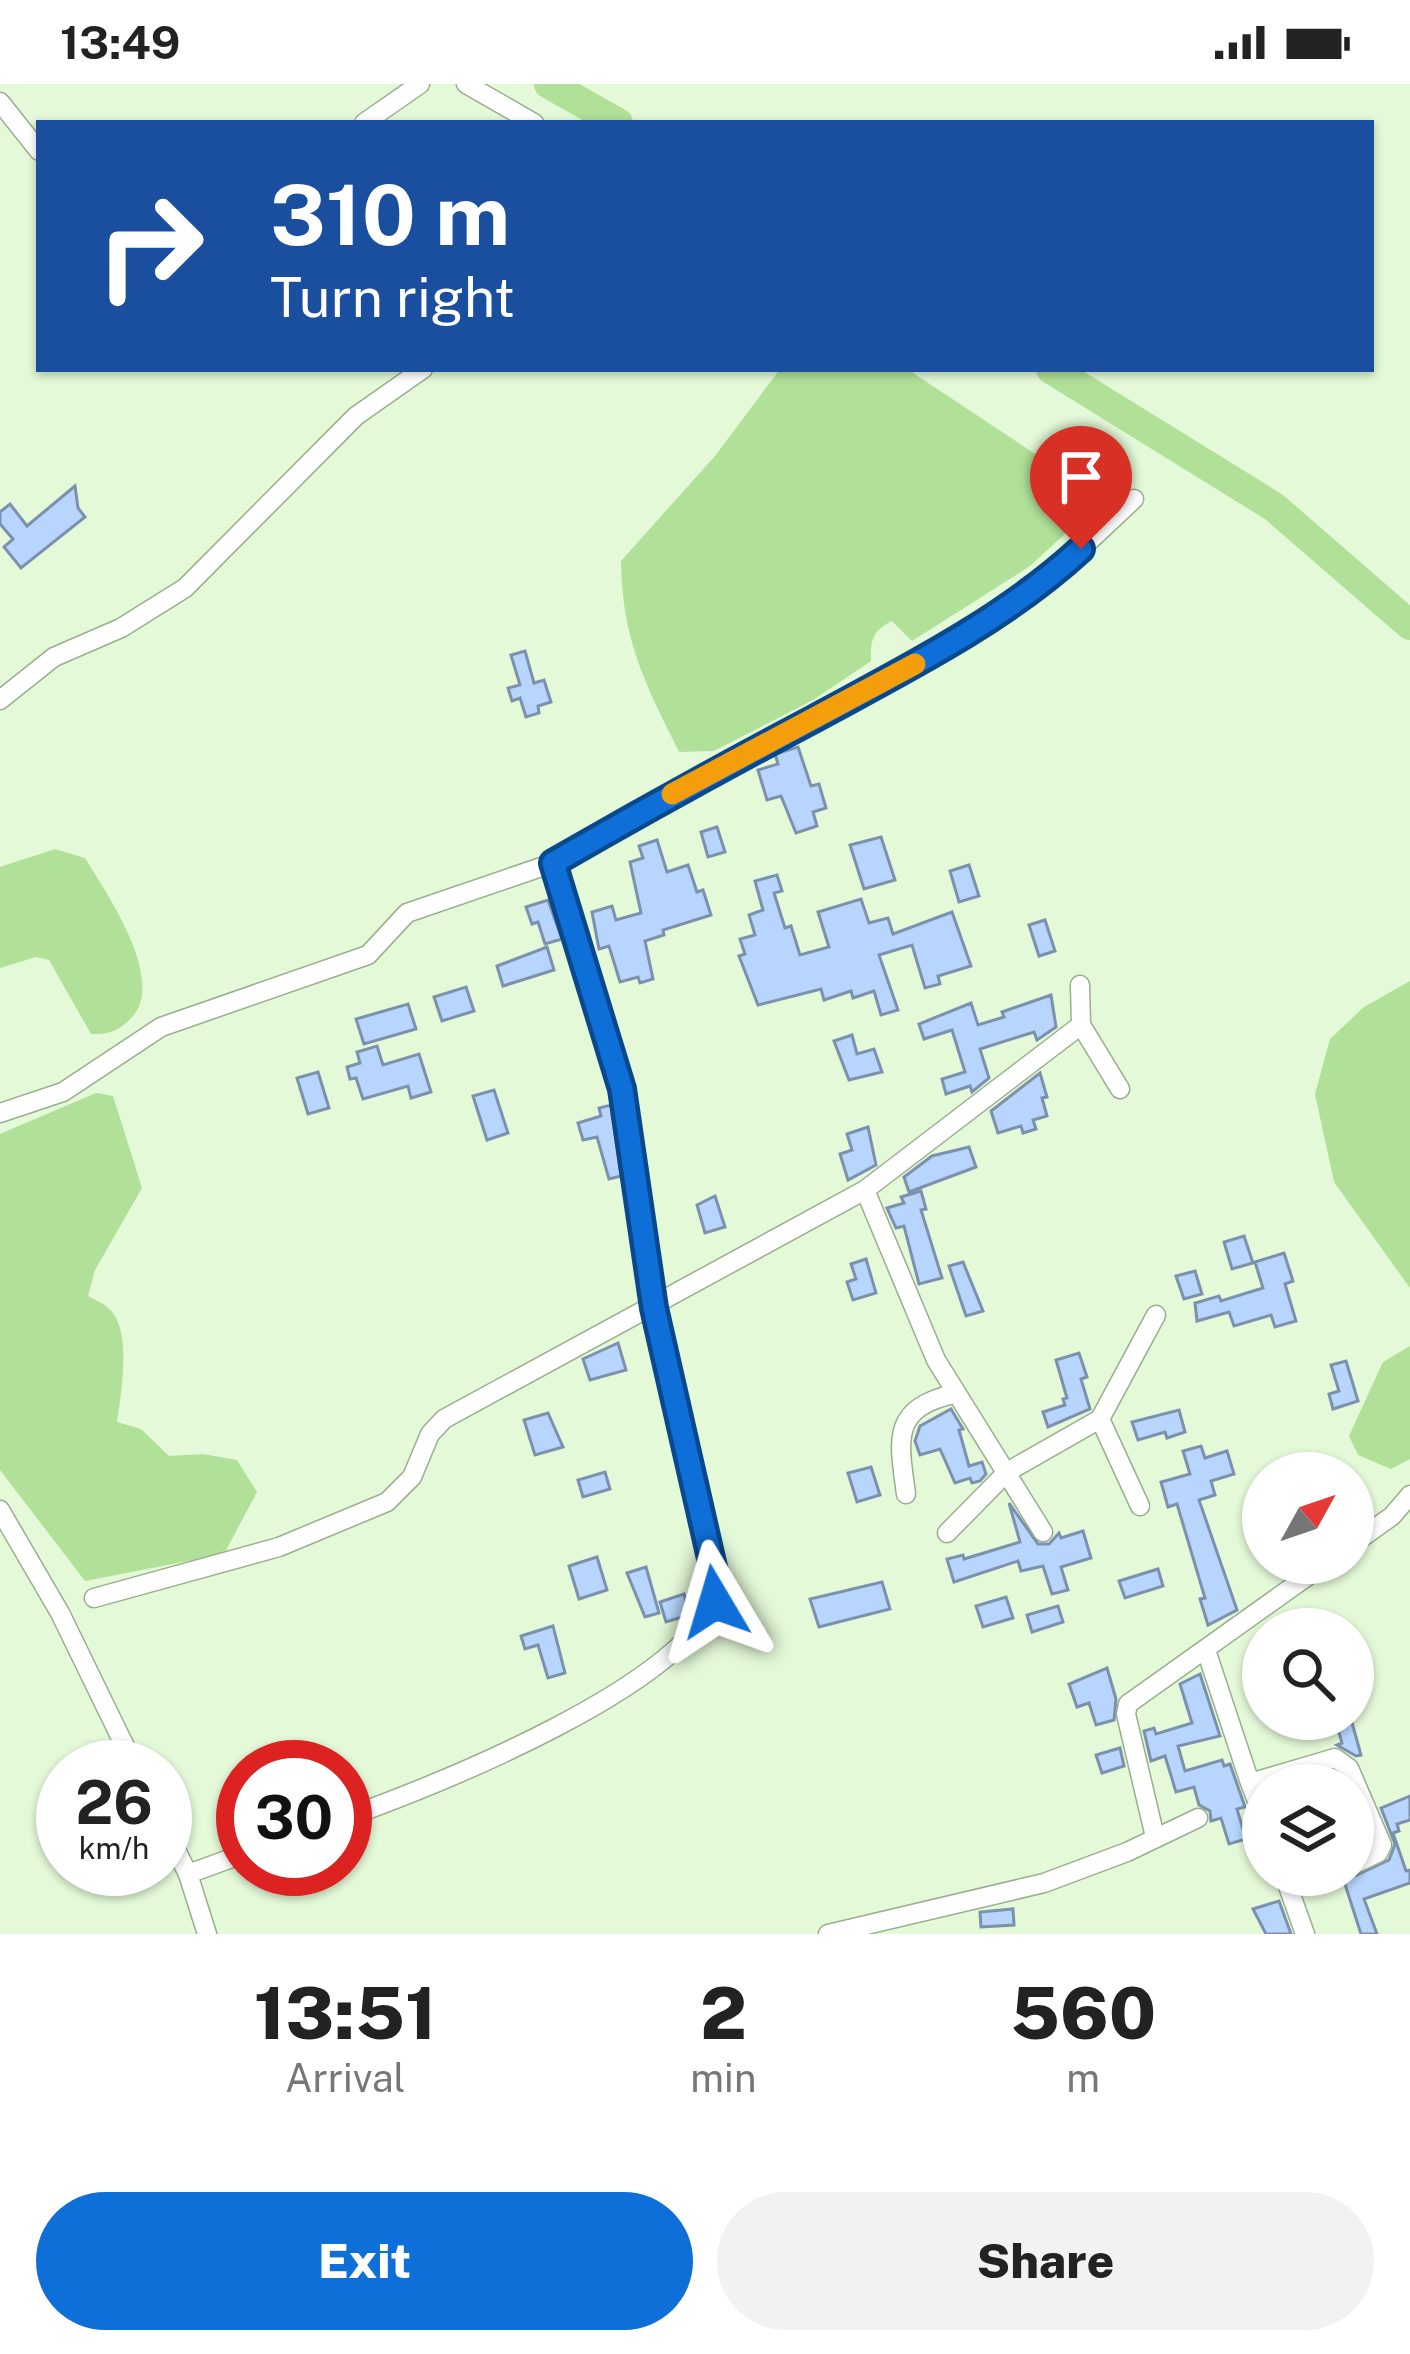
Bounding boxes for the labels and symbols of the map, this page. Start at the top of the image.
pin [1030,426,1132,549]
north arrow [1242,1452,1374,1584]
position arrow [652,1539,778,1665]
speed limit sign: 30 [216,1740,372,1896]

